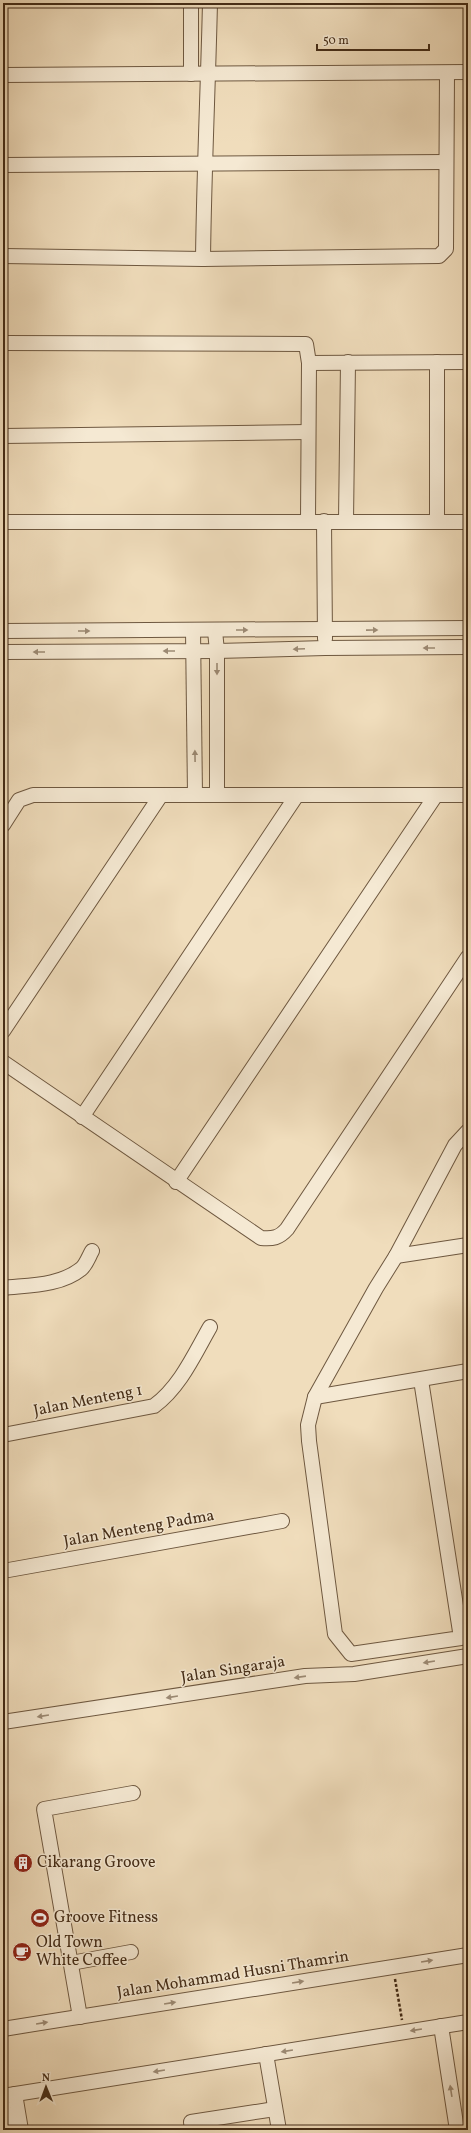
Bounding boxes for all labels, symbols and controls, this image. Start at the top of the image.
scale bar [317,26,429,52]
text: 50 m [323,33,349,49]
one-way arrow [236,627,249,633]
one-way arrow [366,627,379,633]
one-way arrow [78,628,91,634]
one-way arrow [423,644,435,651]
one-way arrow [293,645,305,652]
one-way arrow [162,648,175,654]
one-way arrow [32,649,45,655]
one-way arrow [214,663,220,676]
one-way arrow [192,749,198,762]
street label: Jalan Menteng 1 [32,1380,144,1422]
street label: Jalan Menteng Padma [62,1505,216,1553]
street label: Jalan Singaraja [179,1651,287,1689]
one-way arrow [423,1659,436,1665]
one-way arrow [294,1674,307,1680]
one-way arrow [166,1694,178,1700]
one-way arrow [37,1713,49,1719]
building icon: Cikarang Groove [12,1852,34,1874]
place label: Cikarang Groove [37,1852,156,1874]
sports icon: Groove Fitness [29,1907,51,1929]
place label: Groove Fitness [54,1907,158,1929]
place label: Old Town White Coffee [36,1932,127,1972]
cafe icon: Old Town White Coffee [11,1941,33,1963]
street label: Jalan Mohammad Husni Thamrin [115,1946,351,2004]
one-way arrow [421,1958,433,1964]
one-way arrow [292,1979,304,1985]
one-way arrow [164,1999,176,2005]
one-way arrow [35,2020,48,2026]
one-way arrow [410,2027,422,2033]
one-way arrow [281,2048,293,2054]
north arrow [26,2067,66,2107]
one-way arrow [153,2068,165,2074]
text: N [42,2071,50,2086]
one-way arrow [448,2085,454,2098]

